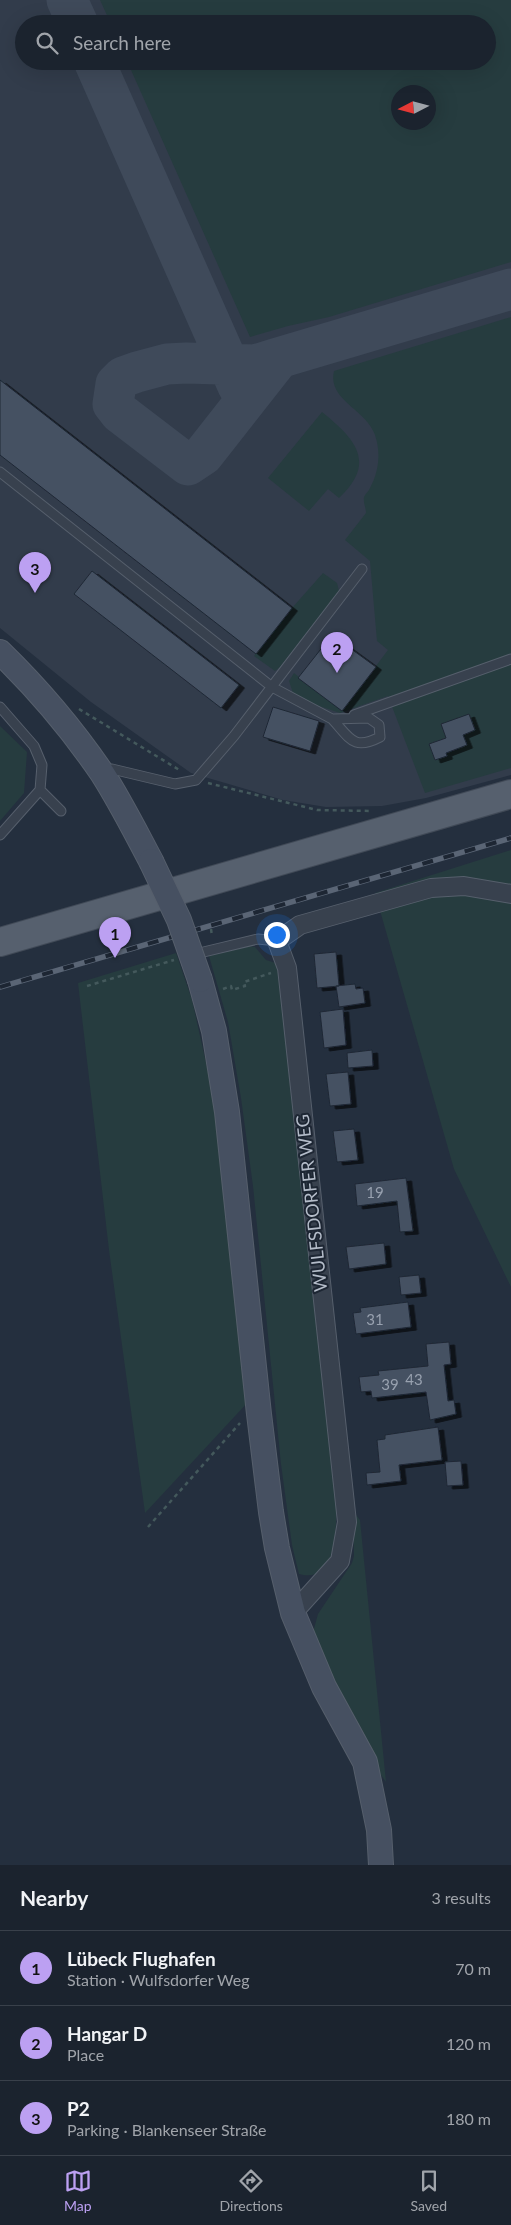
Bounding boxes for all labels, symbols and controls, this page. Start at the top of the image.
search box [15,15,496,70]
icon: search [33,29,61,57]
text: Search here [73,31,171,54]
north arrow [391,85,436,130]
pin: 3 [19,552,51,593]
pin: 2 [321,632,353,673]
pin: 1 [99,917,131,958]
your location [264,922,290,948]
street label: WULFSDORFER WEG [291,1113,331,1293]
house number: 19 [366,1183,384,1201]
house number: 31 [366,1310,384,1328]
house number: 43 [405,1370,423,1388]
house number: 39 [381,1375,399,1393]
text: Nearby [20,1885,88,1910]
text: 3 results [431,1888,491,1907]
text: Lübeck Flughafen [67,1947,216,1970]
text: 1 [31,1959,41,1978]
text: 70 m [455,1959,491,1978]
text: Station · Wulfsdorfer Weg [67,1970,250,1989]
text: Hangar D [67,2022,147,2045]
text: 2 [31,2034,41,2053]
text: 120 m [446,2034,491,2053]
text: Place [67,2045,104,2064]
text: P2 [67,2097,90,2120]
text: 3 [31,2109,41,2128]
text: 180 m [446,2109,491,2128]
text: Parking · Blankenseer Straße [67,2120,266,2139]
tab: Map [64,2167,92,2214]
tab: Directions [220,2167,283,2214]
tab: Saved [411,2167,447,2214]

